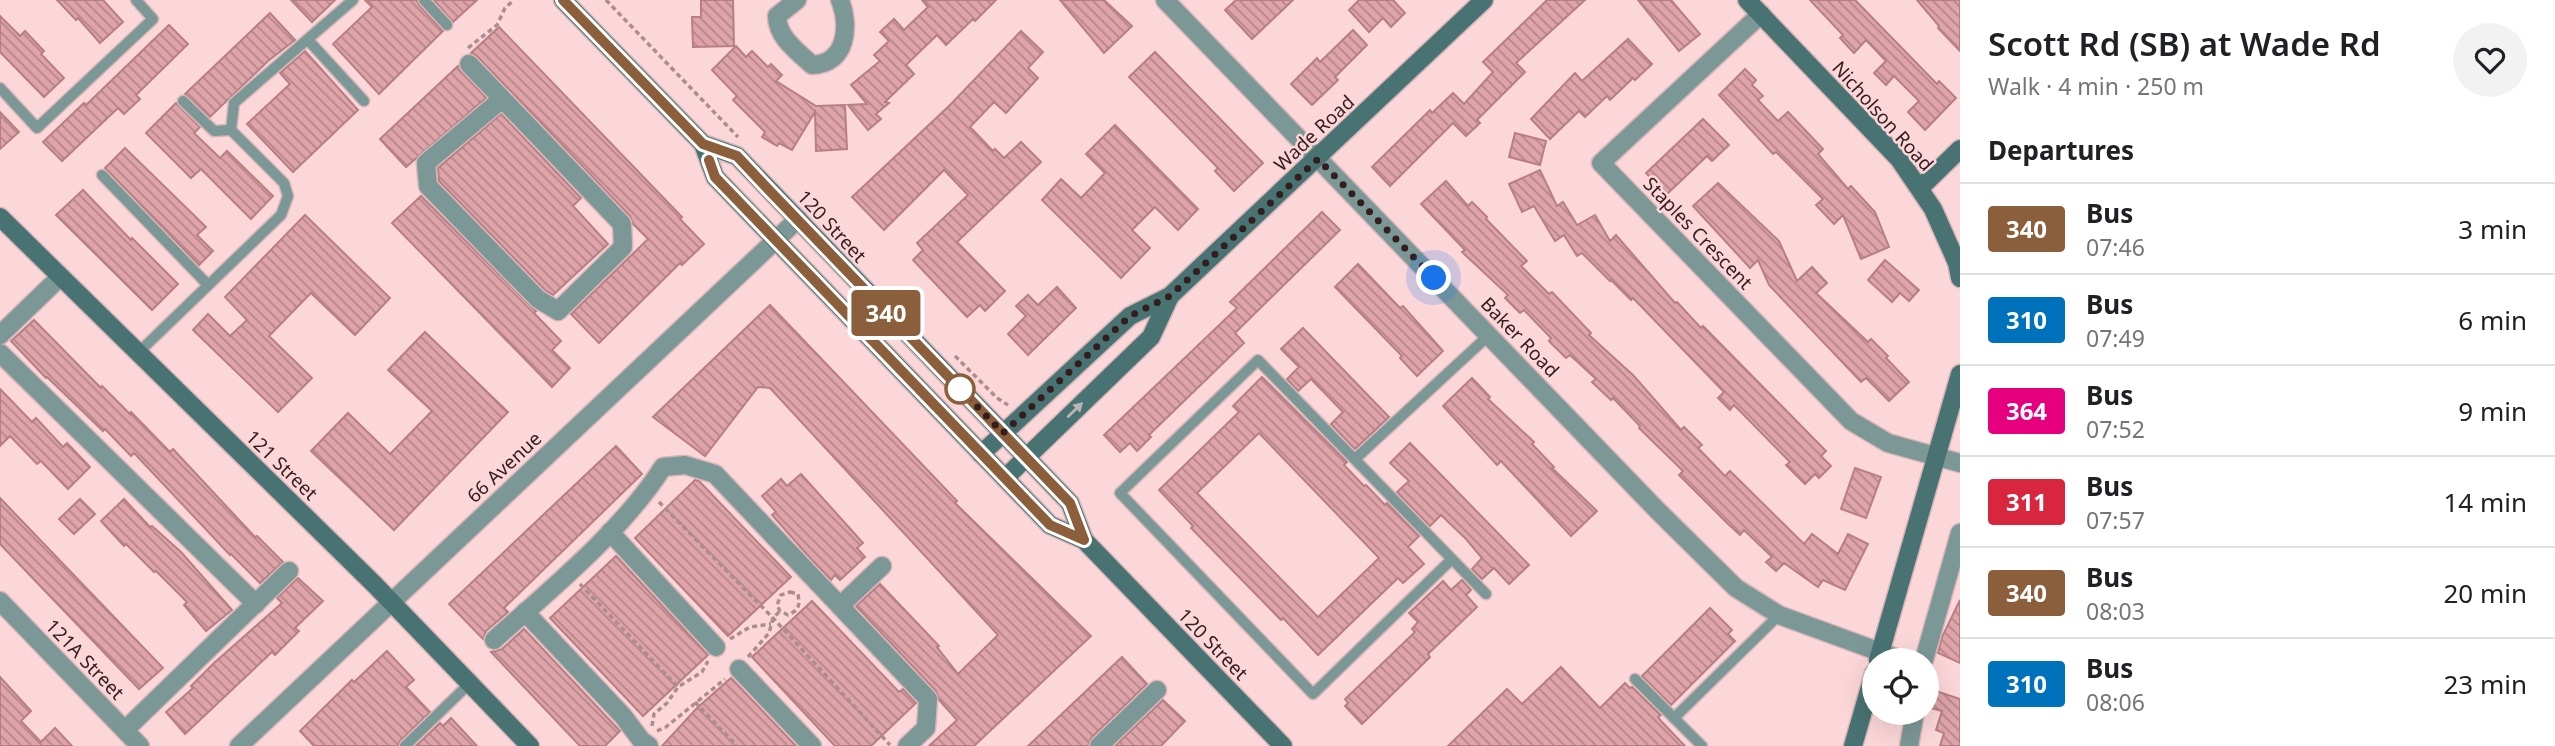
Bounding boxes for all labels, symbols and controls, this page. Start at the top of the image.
text: Scott Rd (SB) at Wade Rd [1988,21,2381,66]
button: heart [2453,23,2527,97]
street label: Nicholson Road [1827,55,1939,177]
text: Walk · 4 min · 250 m [1988,70,2204,102]
street label: Wade Road [1268,89,1360,177]
text: Departures [1988,132,2134,168]
street label: Staples Crescent [1638,171,1759,295]
street label: 120 Street [792,184,872,268]
text: Bus [2086,195,2133,231]
text: 3 min [2458,211,2527,247]
text: 340 [2006,212,2047,245]
text: 07:46 [2086,231,2145,263]
your location [1416,260,1451,295]
text: Bus [2086,286,2133,322]
line badge: 340 [846,290,926,336]
street label: Baker Road [1475,291,1565,383]
text: 340 [865,296,907,329]
text: 6 min [2458,302,2527,338]
text: 310 [2006,303,2047,336]
text: 07:49 [2086,322,2145,354]
unlabelled marker [945,374,975,404]
text: Bus [2086,377,2133,413]
text: 9 min [2458,393,2527,429]
text: 364 [2006,394,2047,427]
one-way arrow [1066,402,1083,418]
text: 07:52 [2086,413,2145,445]
street label: 121 Street [240,424,324,506]
street label: 66 Avenue [461,426,547,508]
text: Bus [2086,468,2133,504]
text: 14 min [2443,484,2527,520]
text: 311 [2006,485,2047,518]
text: 07:57 [2086,504,2145,536]
text: Bus [2086,559,2133,595]
text: 20 min [2443,575,2527,611]
text: 340 [2006,576,2047,609]
text: 08:03 [2086,595,2145,627]
street label: 120 Street [1172,602,1254,686]
street label: 121A Street [40,613,130,705]
map controls [1862,648,1939,725]
button: locate [1862,648,1939,725]
text: Bus [2086,650,2133,686]
text: 23 min [2443,666,2527,702]
text: 310 [2006,667,2047,700]
text: 08:06 [2086,686,2145,718]

